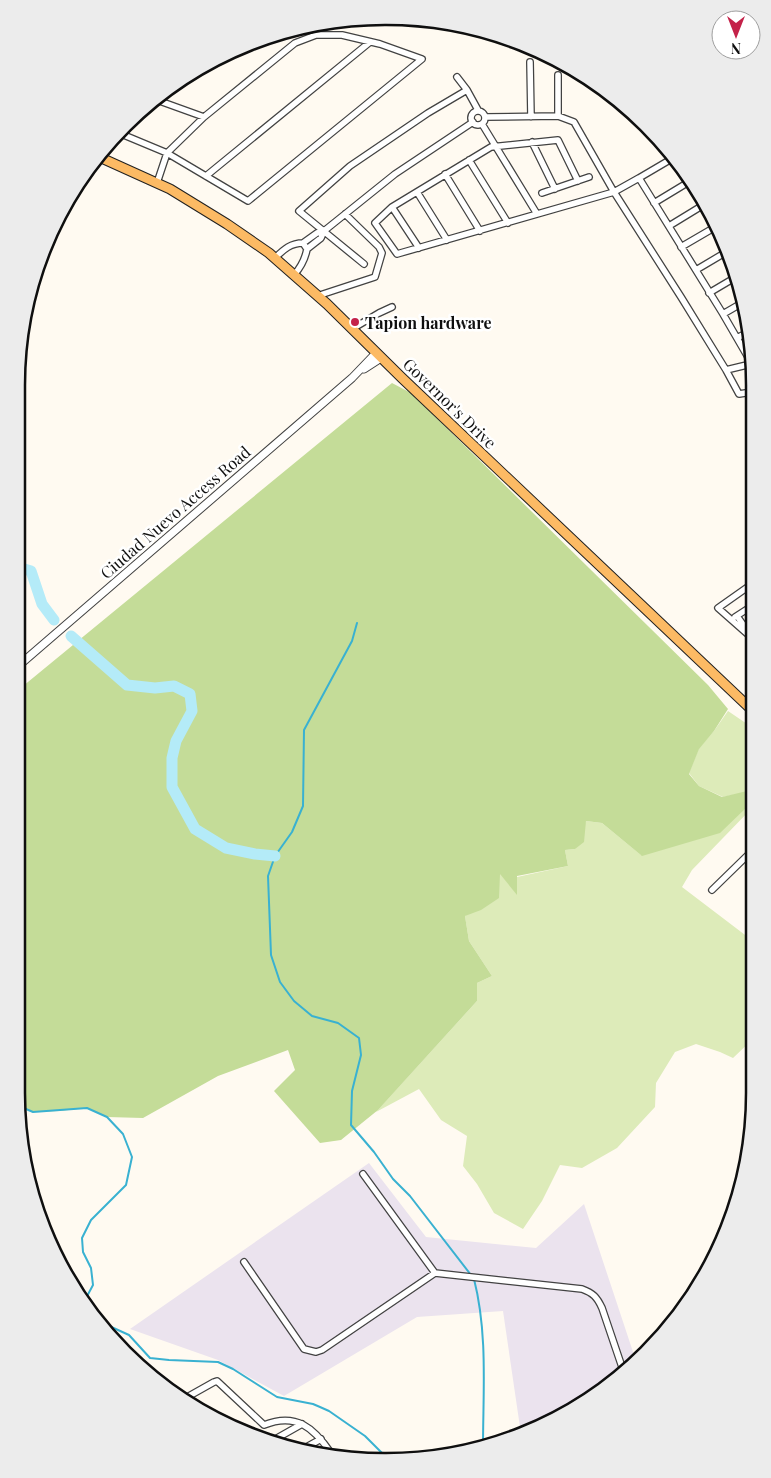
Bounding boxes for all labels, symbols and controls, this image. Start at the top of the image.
north arrow [711,10,761,60]
text: N [731,39,741,58]
place label: Tapion hardware [365,312,491,333]
marker: Tapion hardware [349,316,361,328]
street label: Governor's Drive [399,353,501,453]
street label: Ciudad Nuevo Access Road [96,441,254,583]

